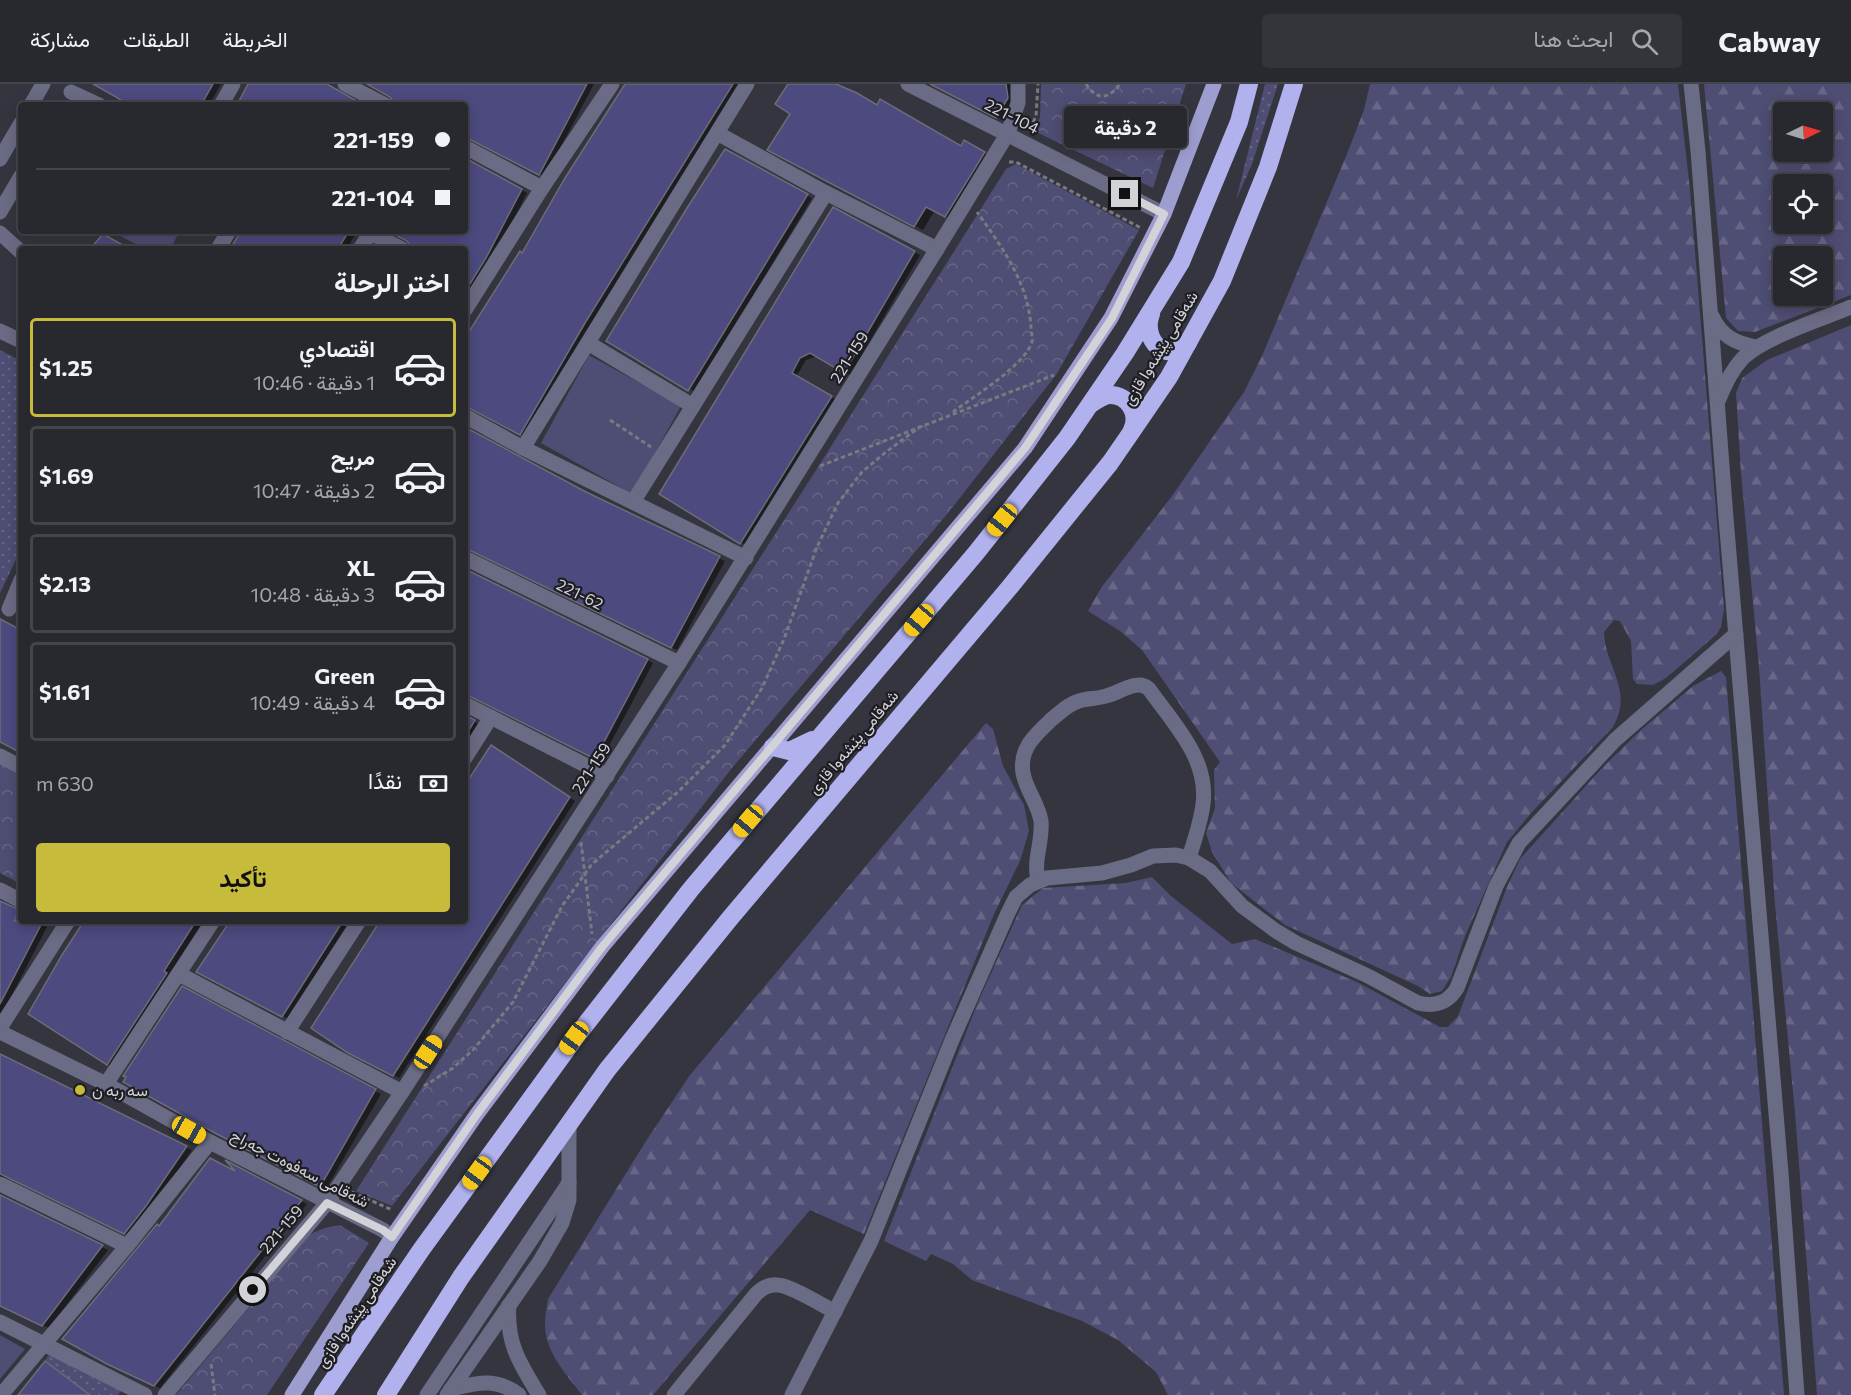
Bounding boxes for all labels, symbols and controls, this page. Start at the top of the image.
search box [1262,14,1682,68]
text: Cabway [1718,24,1821,58]
text: ابحث هنا [1534,25,1613,52]
icon: search [1628,25,1661,58]
text: مشاركة [30,26,90,51]
text: الطبقات [123,26,190,51]
text: الخريطة [223,26,288,51]
street label: 221-104 [982,94,1043,137]
north arrow [1773,102,1833,162]
map controls [1773,102,1833,306]
callout: 2 دقيقة [1064,107,1186,149]
text: 2 دقيقة [1094,115,1157,139]
text: 221-159 [333,126,414,153]
button: locate [1773,174,1833,234]
route end [1111,180,1138,207]
text: 221-104 [332,184,414,211]
button: layers [1773,246,1833,306]
text: اختر الرحلة [334,265,450,298]
street label: شەقامی پێشەوا قازی [1118,287,1204,410]
street label: 221-159 [825,327,872,386]
text: اقتصادي [299,335,375,362]
icon: car [393,341,447,395]
text: $1.25 [39,354,93,381]
text: 1 دقيقة · 10:46 [253,370,375,394]
text: مريح [331,443,375,470]
icon: car [393,449,447,503]
text: $1.69 [39,462,94,489]
text: 2 دقيقة · 10:47 [253,478,375,502]
car [984,500,1020,540]
text: XL [347,554,375,581]
icon: car [393,557,447,611]
text: $2.13 [39,570,91,597]
street label: 221-62 [554,574,607,613]
text: 3 دقيقة · 10:48 [251,582,375,606]
car [901,600,937,640]
text: Green [314,662,375,689]
icon: car [393,665,447,719]
text: $1.61 [39,678,91,705]
street label: شەقامی پێشەوا قازی [804,686,904,800]
text: 4 دقيقة · 10:49 [250,690,375,714]
street label: 221-159 [567,739,614,797]
text: نقدًا [368,767,402,794]
icon: cash [417,767,450,800]
text: 630 m [36,771,94,795]
car [730,801,766,841]
button: تأكيد [36,843,450,912]
car [556,1018,592,1058]
car [411,1032,445,1072]
place label: سه ربه ن [92,1080,148,1101]
marker: سه ربه ن [73,1083,87,1097]
car [169,1113,209,1147]
street label: شەقامی سەفوەت جەراح [227,1125,372,1213]
car [459,1153,495,1193]
street label: 221-159 [255,1201,306,1257]
street label: شەقامی پێشەوا قازی [311,1253,402,1373]
route start [239,1276,266,1303]

